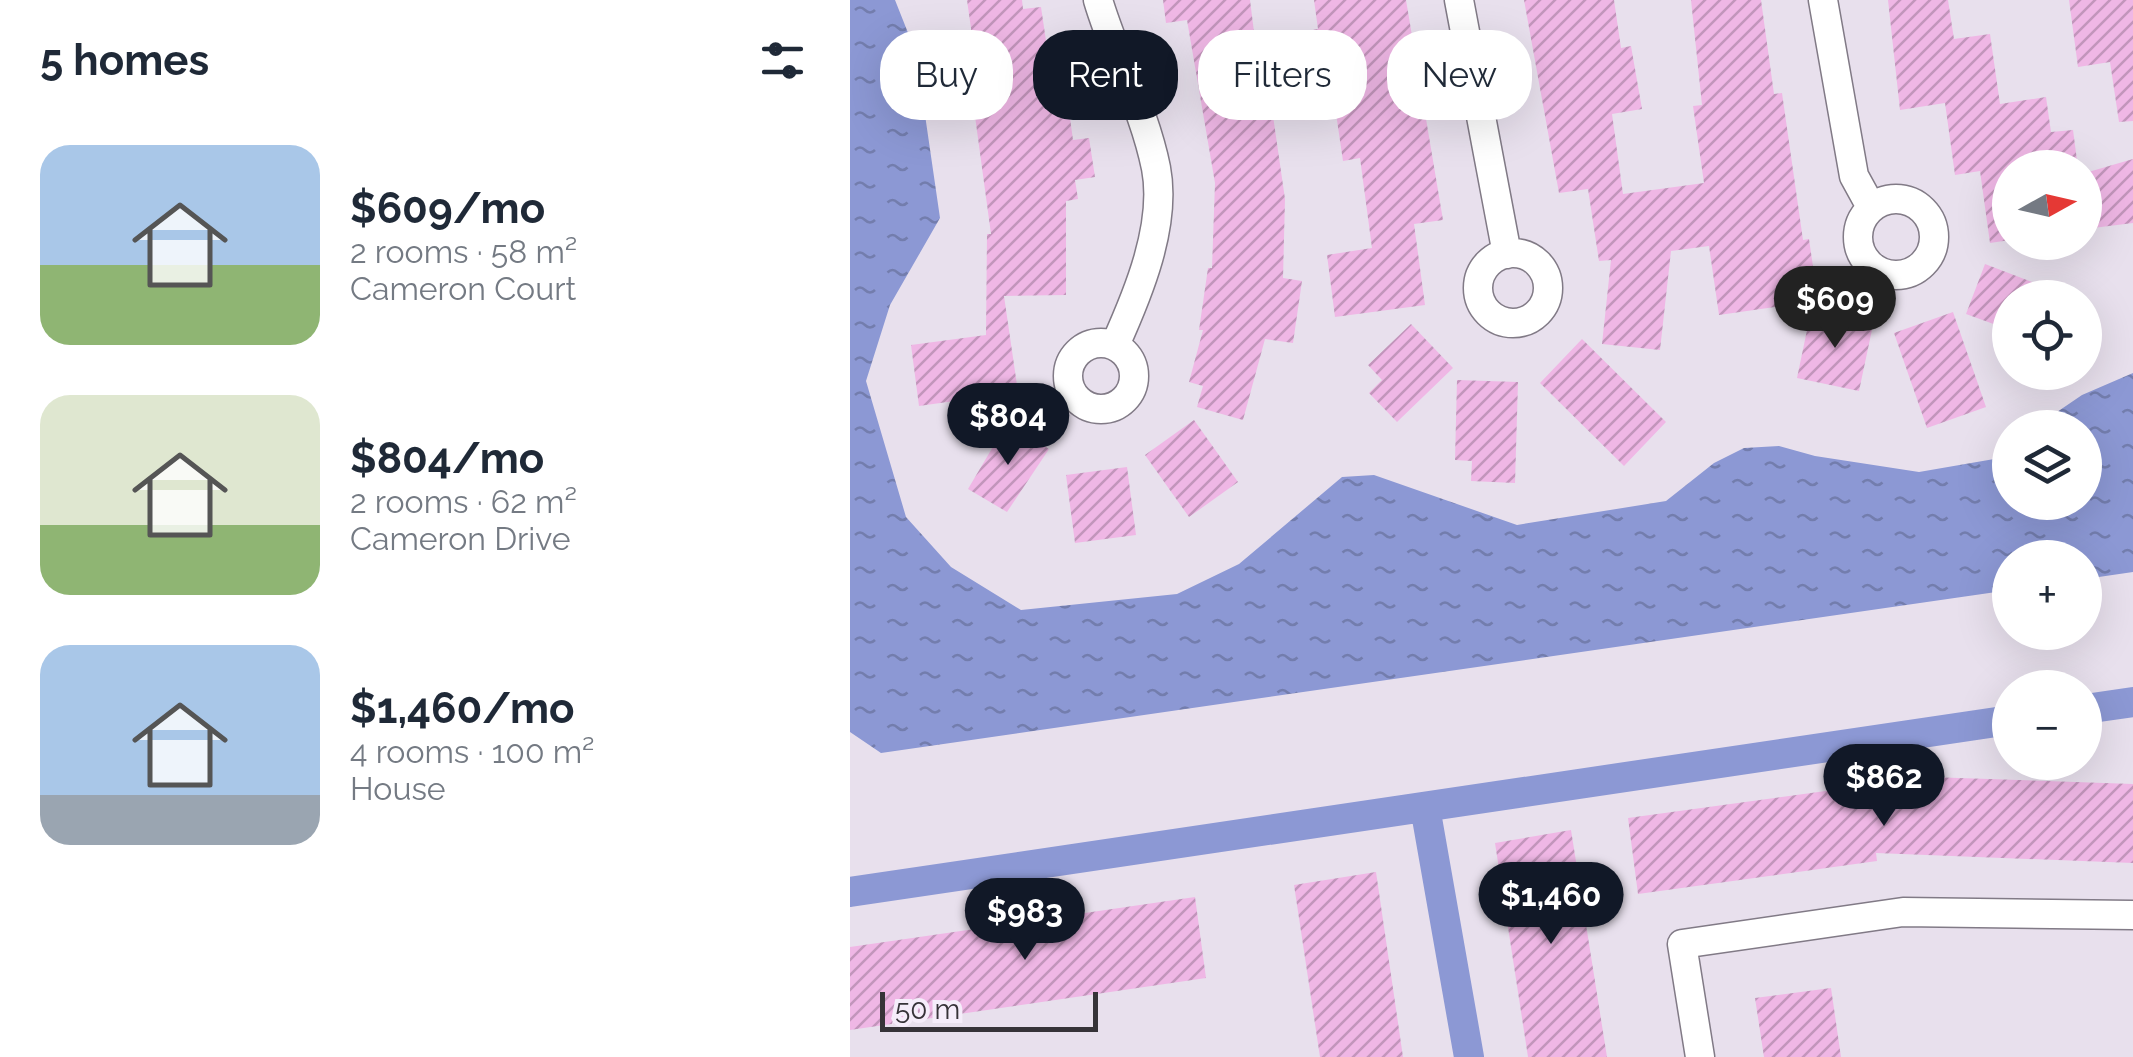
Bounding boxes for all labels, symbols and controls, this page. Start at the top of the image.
chip: Buy [880,30,1013,120]
chip: Rent [1033,30,1178,120]
chip: Filters [1198,30,1367,120]
chip: New [1387,30,1532,120]
icon: filters [755,33,810,88]
text: 5 homes [40,36,209,85]
north arrow [1992,150,2102,260]
map controls [1992,150,2102,780]
text: $609/mo [350,184,545,233]
icon: home [120,185,240,305]
text: 2 rooms · 58 m² [350,233,577,270]
pin: $609 [1776,266,1894,351]
text: Cameron Court [350,270,576,307]
text: $609 [1796,280,1874,317]
button: locate [1992,280,2102,390]
pin: $804 [949,383,1067,468]
text: $804 [969,397,1047,434]
button: layers [1992,410,2102,520]
text: $804/mo [350,434,544,483]
icon: home [120,435,240,555]
text: 2 rooms · 62 m² [350,483,577,520]
text: Cameron Drive [350,520,571,557]
button: + [1992,540,2102,650]
button: − [1992,670,2102,780]
text: $1,460/mo [350,684,574,733]
icon: home [120,685,240,805]
text: 4 rooms · 100 m² [350,733,595,770]
pin: $862 [1825,744,1943,829]
text: $862 [1845,758,1923,795]
text: House [350,770,446,807]
pin: $1,460 [1470,862,1632,947]
text: $1,460 [1501,876,1601,913]
pin: $983 [966,878,1084,963]
text: $983 [987,892,1063,929]
scale bar [880,987,1098,1032]
text: 50 m [895,993,960,1026]

